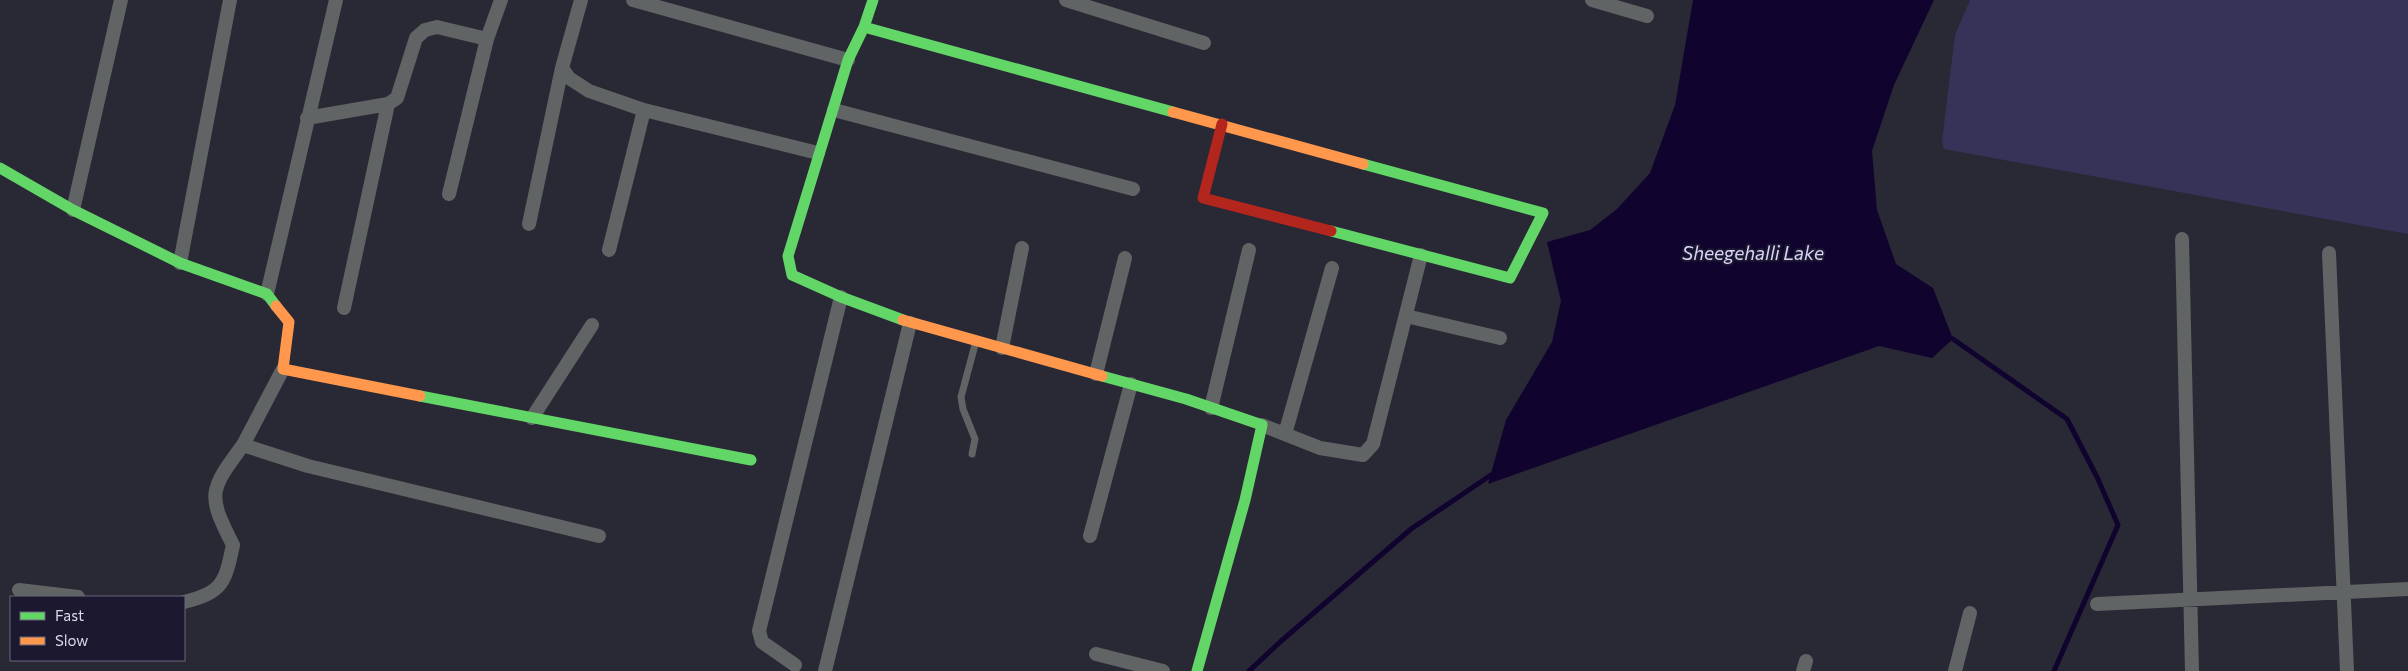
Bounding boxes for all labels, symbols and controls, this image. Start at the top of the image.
water label: Sheegehalli Lake [1682,241,1824,264]
legend [10,596,185,661]
text: Fast [55,606,84,624]
text: Slow [55,631,88,649]

